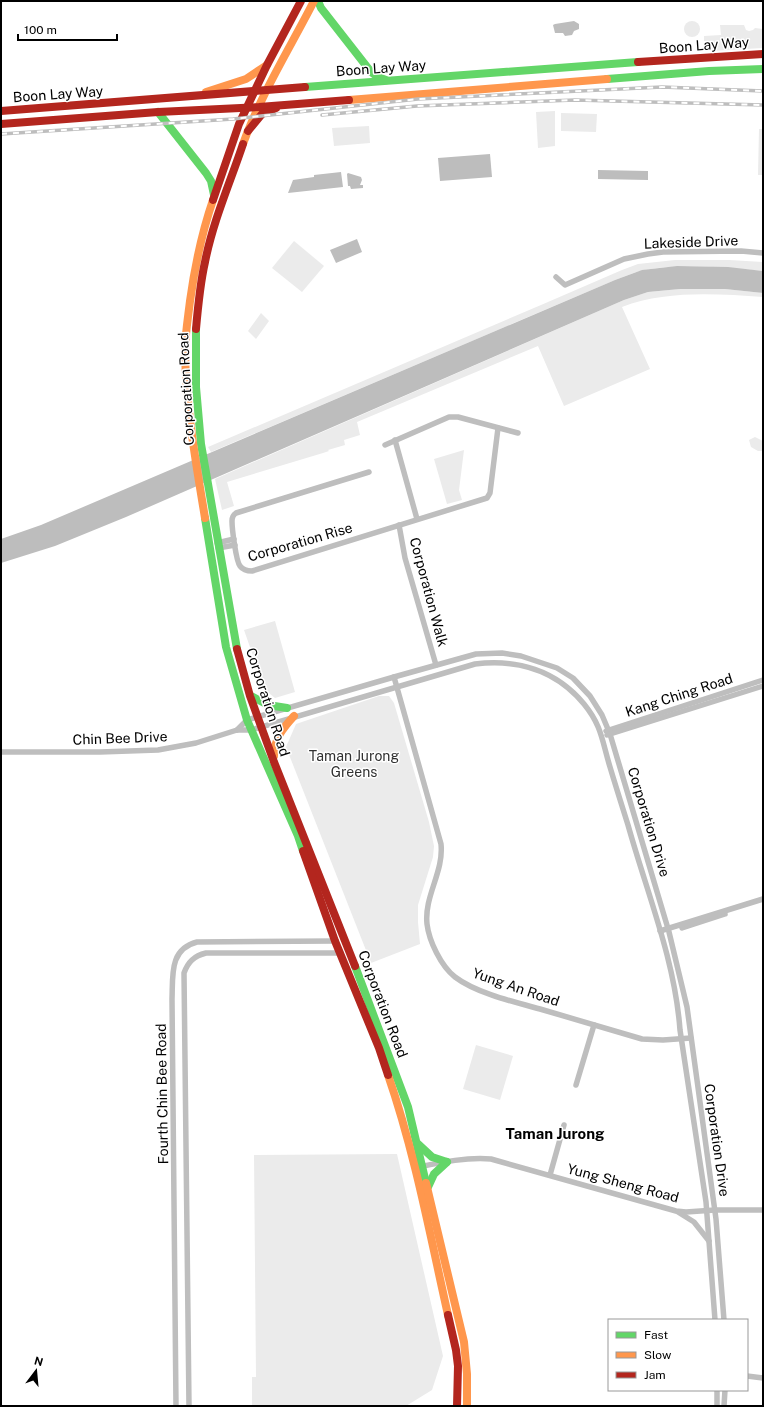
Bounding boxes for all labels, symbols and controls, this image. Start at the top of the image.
scale bar [18,16,117,42]
text: 100 m [24,23,57,37]
street label: Boon Lay Way [658,34,750,56]
street label: Boon Lay Way [335,57,427,79]
street label: Boon Lay Way [12,83,104,105]
street label: Lakeside Drive [643,232,739,252]
street label: Corporation Road [175,332,197,446]
street label: Corporation Rise [246,519,354,565]
street label: Corporation Walk [407,536,451,648]
street label: Corporation Road [243,646,293,758]
street label: Kang Ching Road [623,670,735,720]
street label: Chin Bee Drive [72,728,168,748]
park label: Taman Jurong Greens [309,748,399,780]
street label: Corporation Drive [625,765,673,879]
street label: Corporation Road [355,948,411,1060]
street label: Yung An Road [470,965,562,1009]
street label: Fourth Chin Bee Road [153,1023,171,1165]
street label: Corporation Drive [701,1083,733,1197]
district label: Taman Jurong [505,1125,605,1142]
street label: Yung Sheng Road [565,1160,681,1206]
legend [608,1319,748,1391]
text: Fast [644,1328,669,1342]
text: Slow [644,1348,672,1362]
north arrow [16,1351,56,1391]
text: N [33,1354,45,1368]
text: Jam [644,1368,666,1382]

